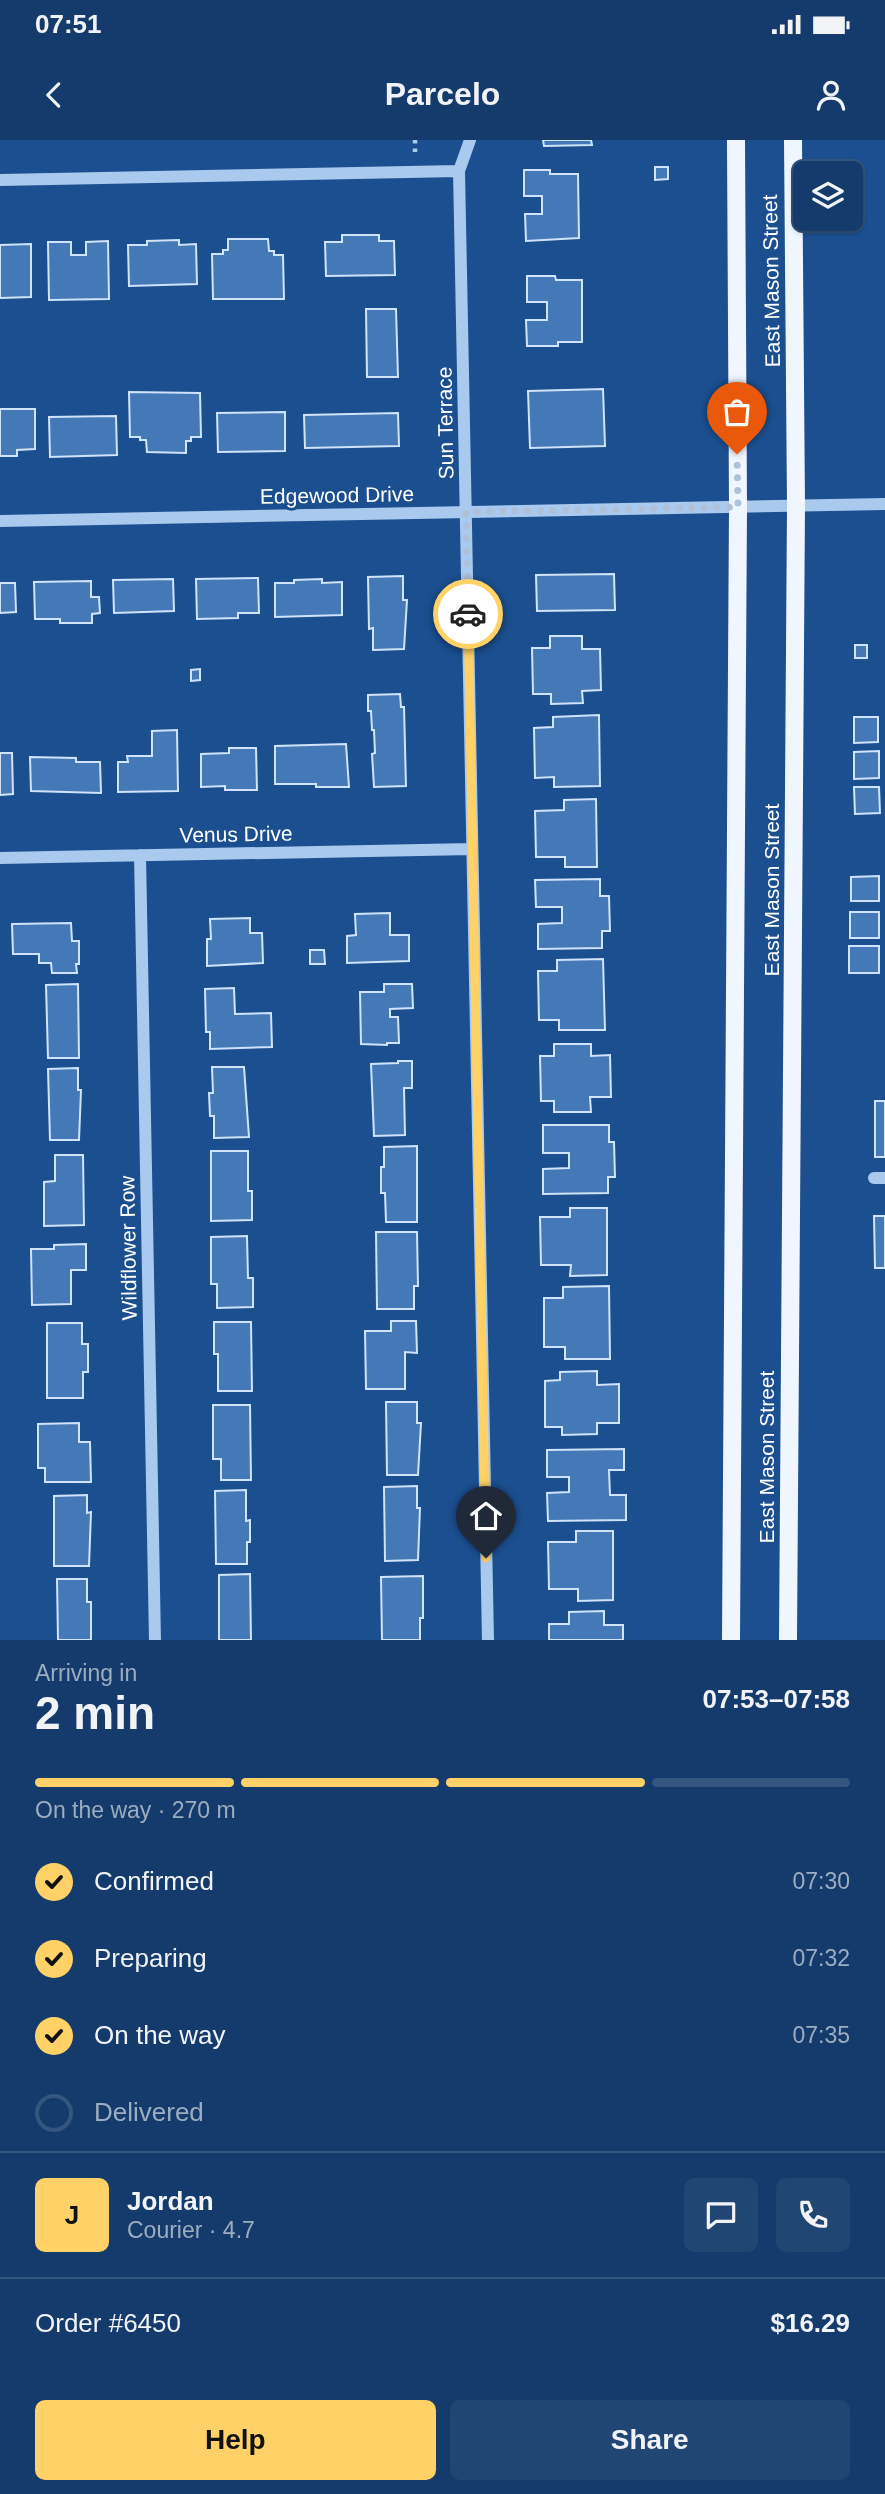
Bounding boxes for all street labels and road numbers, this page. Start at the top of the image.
street label: East Mason Street [758,194,784,368]
street label: Sun Terrace [433,366,457,480]
street label: Edgewood Drive [260,482,414,508]
street label: East Mason Street [760,803,783,976]
street label: Venus Drive [179,822,293,846]
street label: Wildflower Row [115,1175,141,1321]
street label: East Mason Street [755,1370,778,1543]

